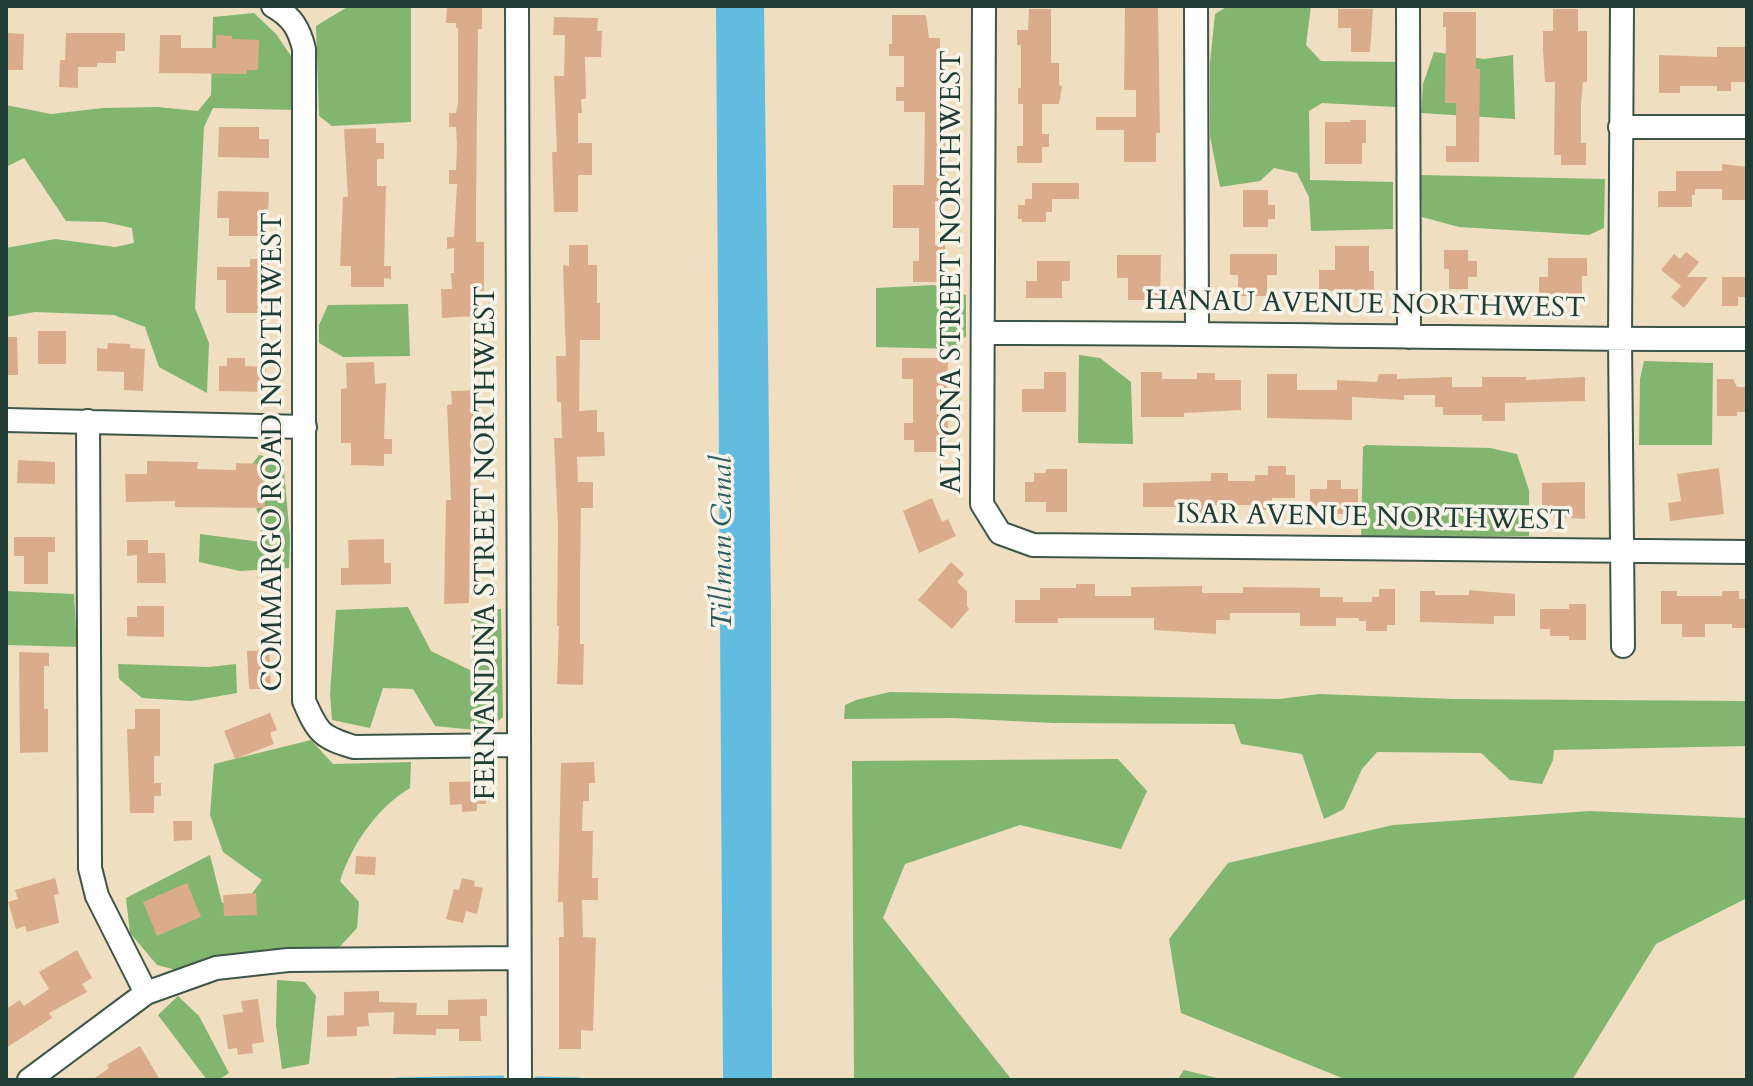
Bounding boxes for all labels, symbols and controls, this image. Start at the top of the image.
street label: ALTONA STREET NORTHWEST [937,50,971,494]
street label: COMMARGO ROAD NORTHWEST [258,212,292,692]
street label: HANAU AVENUE NORTHWEST [1144,285,1586,327]
street label: FERNANDINA STREET NORTHWEST [471,286,505,800]
water label: Tillman Canal [706,456,742,630]
street label: ISAR AVENUE NORTHWEST [1176,499,1570,539]

